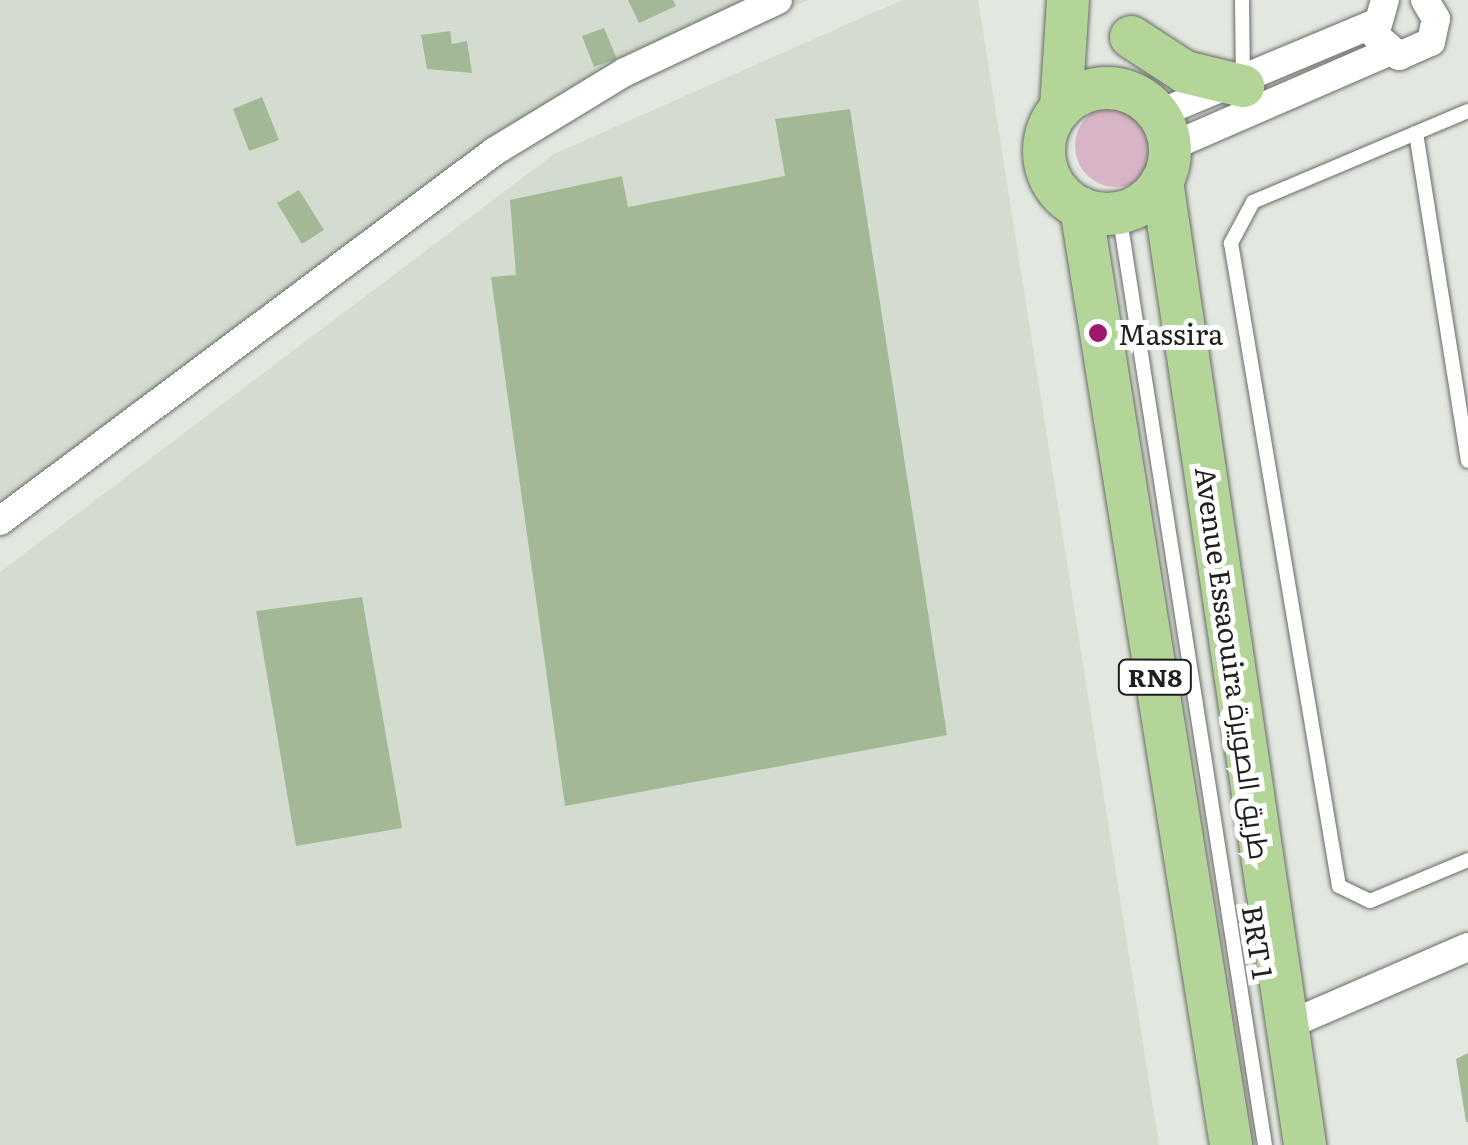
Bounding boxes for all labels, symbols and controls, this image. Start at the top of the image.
place label: Massira [1118,316,1223,350]
marker: Massira [1087,322,1109,344]
street label: Avenue Essaouira طريق الصويرة [1190,464,1278,862]
road number: RN8 [1118,657,1192,697]
street label: BRT 1 [1237,903,1281,981]

